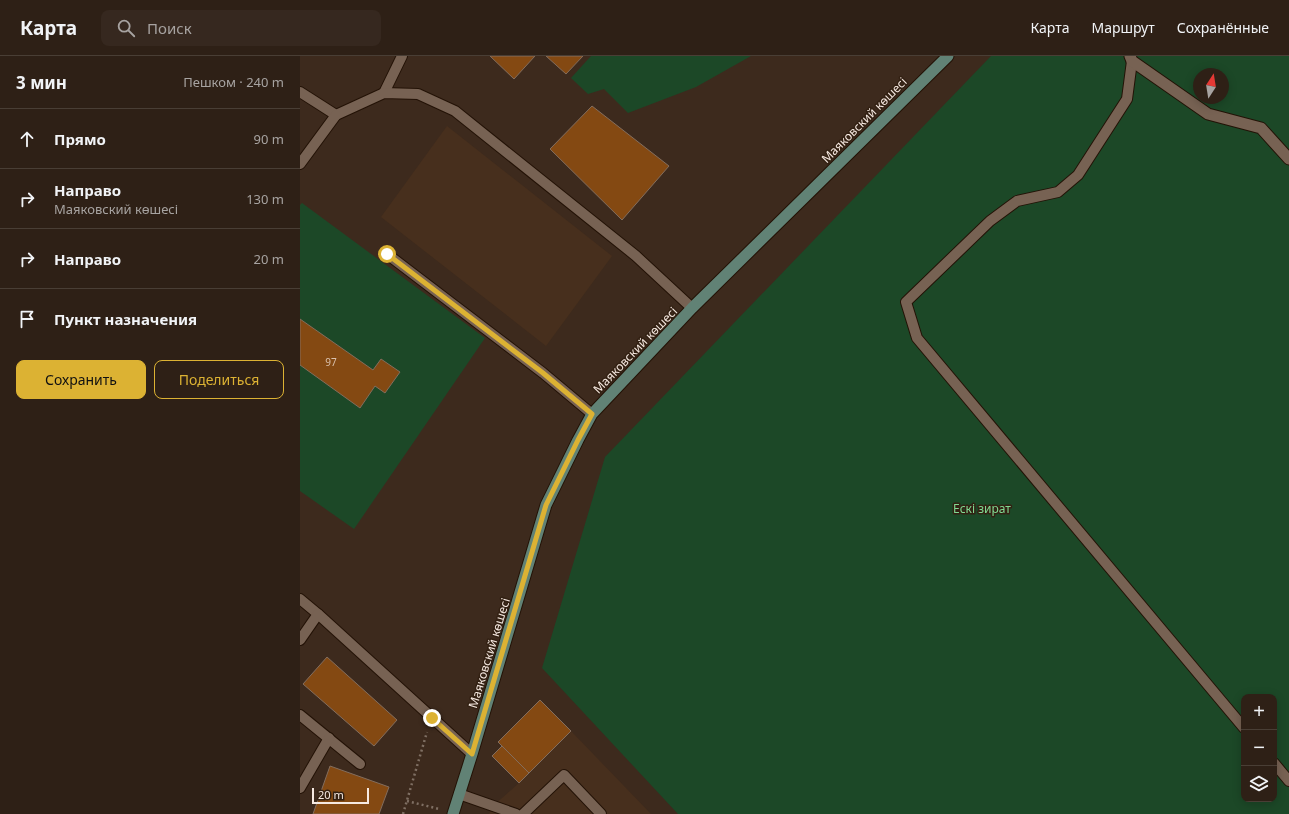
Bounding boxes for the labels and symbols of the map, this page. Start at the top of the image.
north arrow [1193,68,1229,104]
street label: Маяковский көшесі [817,73,911,167]
route start [378,245,396,263]
street label: Маяковский көшесі [589,303,681,397]
house number: 97 [325,355,337,369]
park label: Ескі зират [953,500,1011,517]
street label: Маяковский көшесі [464,596,514,710]
route end [423,709,441,727]
scale bar [312,786,369,805]

